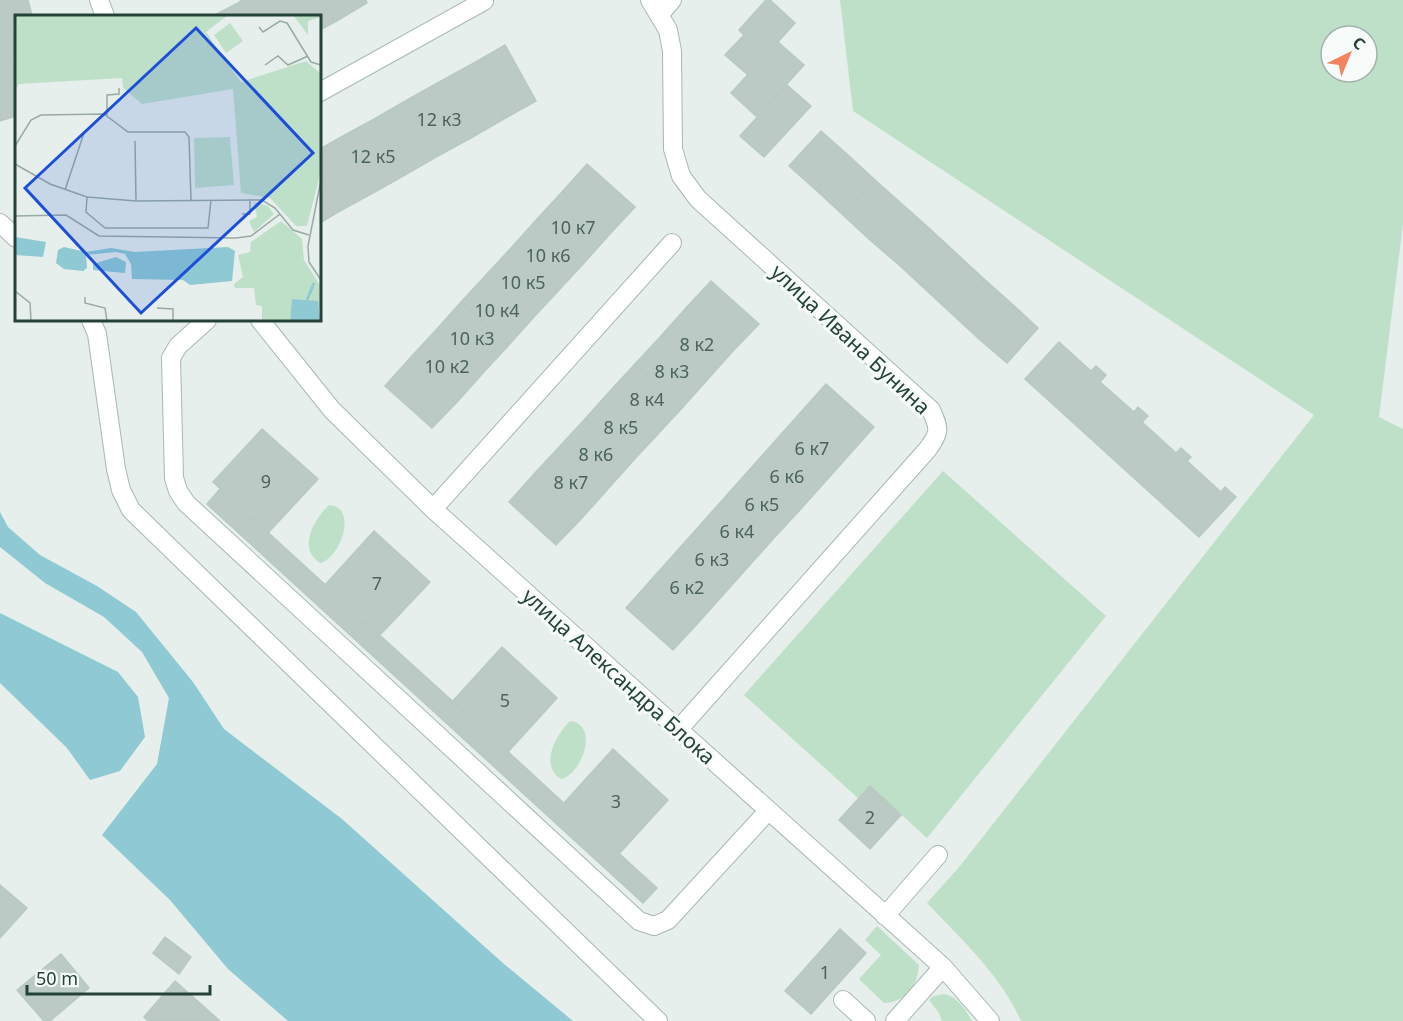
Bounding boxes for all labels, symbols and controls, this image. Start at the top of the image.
inset map [15,15,321,321]
north arrow [1319,24,1379,84]
text: С [1348,31,1371,55]
house number: 12 к3 [416,107,462,131]
house number: 12 к5 [350,144,396,168]
house number: 10 к7 [550,215,596,239]
house number: 10 к6 [525,243,571,267]
street label: улица Ивана Бунина [765,258,937,420]
house number: 10 к5 [500,270,546,294]
house number: 10 к4 [474,298,520,322]
house number: 10 к3 [449,326,495,350]
house number: 8 к2 [680,332,714,356]
house number: 10 к2 [424,354,470,378]
house number: 8 к3 [655,359,689,383]
house number: 8 к4 [630,387,664,411]
house number: 8 к5 [604,415,638,439]
house number: 6 к7 [795,436,829,460]
house number: 8 к6 [579,442,613,466]
house number: 6 к6 [770,464,804,488]
house number: 9 [261,469,271,493]
house number: 8 к7 [554,470,588,494]
house number: 6 к5 [745,492,779,516]
house number: 6 к4 [720,519,754,543]
house number: 6 к3 [695,547,729,571]
house number: 7 [372,571,382,595]
house number: 6 к2 [670,575,704,599]
street label: улица Александра Блока [516,582,722,770]
house number: 5 [500,688,510,712]
house number: 3 [611,789,621,813]
house number: 2 [865,805,875,829]
scale bar [27,958,210,996]
house number: 1 [820,960,830,984]
text: 50 m [36,966,78,990]

